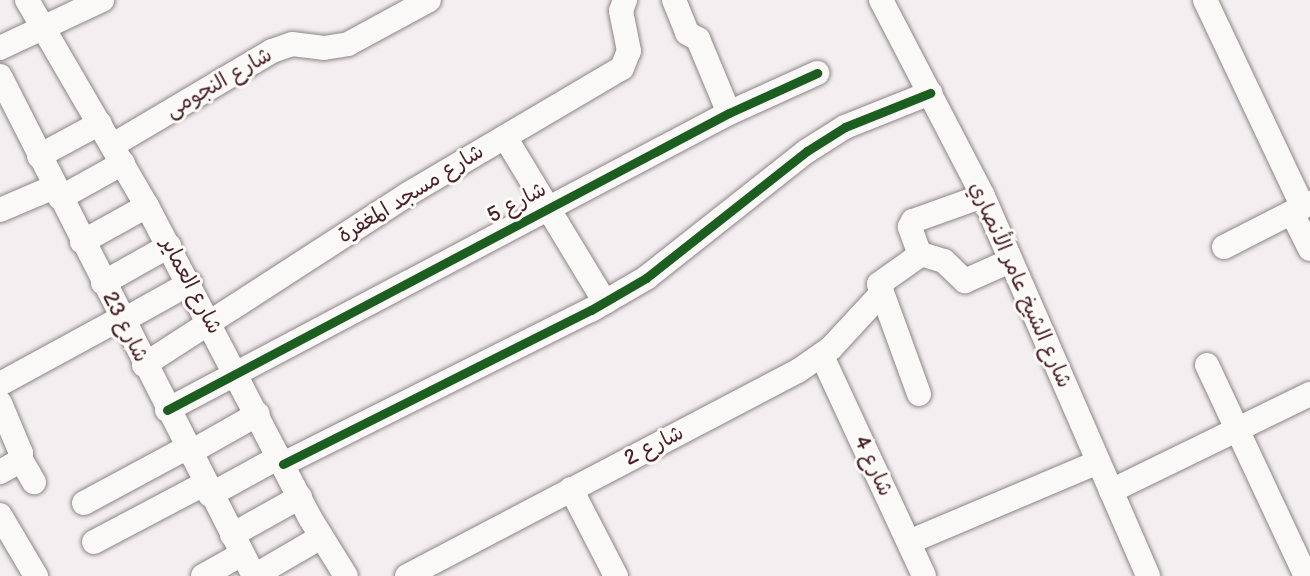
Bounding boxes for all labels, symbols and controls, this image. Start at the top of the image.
street label: شارع النجومى [161,42,277,124]
street label: شارع مسجد المغفرة [334,139,488,249]
street label: شارع 5 [483,177,551,229]
street label: شارع الشيخ عامر الأنصاري [963,178,1077,392]
street label: شارع العماير [155,233,227,339]
street label: شارع 23 [97,287,153,367]
street label: شارع 2 [620,420,688,472]
street label: شارع 4 [848,432,898,500]

